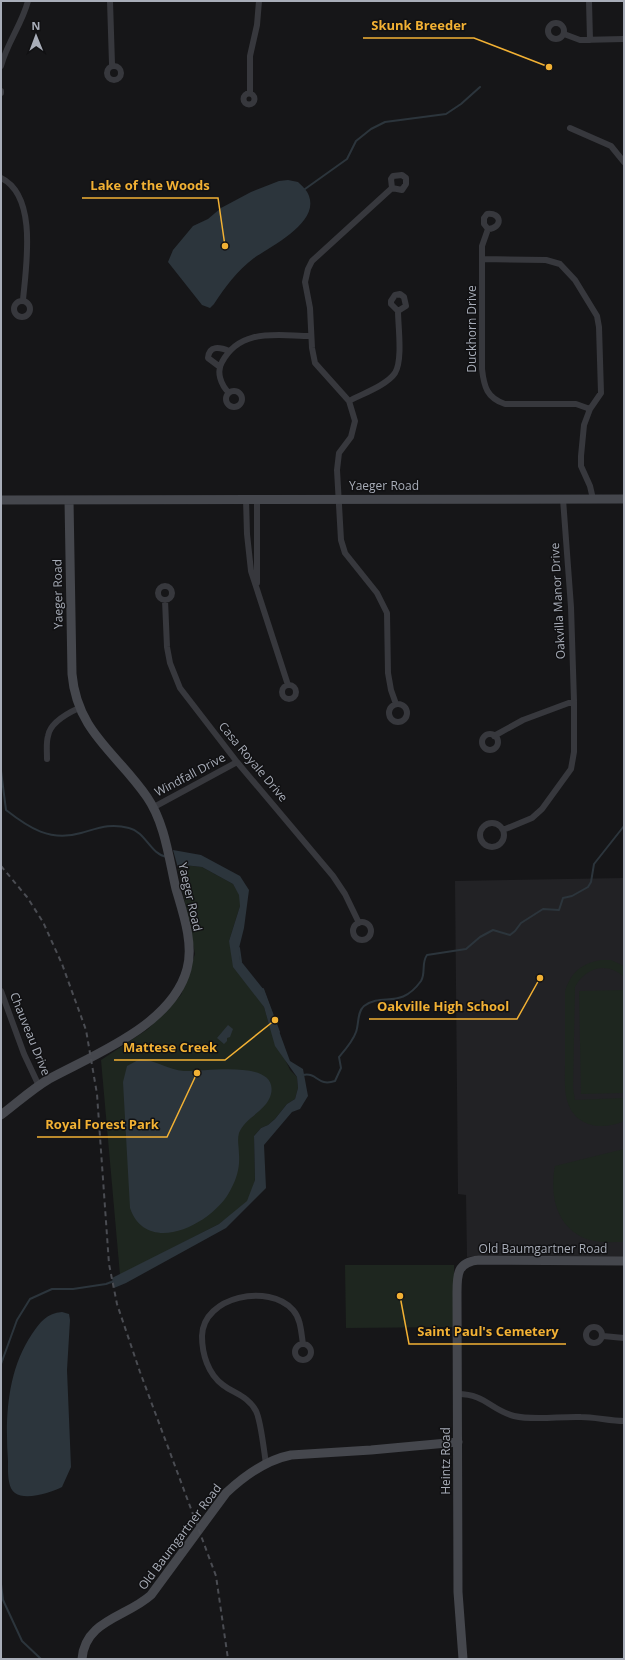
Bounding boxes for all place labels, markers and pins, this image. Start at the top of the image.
callout: Skunk Breeder [363,13,474,38]
callout: Lake of the Woods [82,173,218,198]
callout: Oakville High School [369,994,517,1019]
callout: Mattese Creek [114,1035,225,1060]
callout: Royal Forest Park [37,1112,167,1137]
callout: Saint Paul's Cemetery [409,1319,566,1344]

